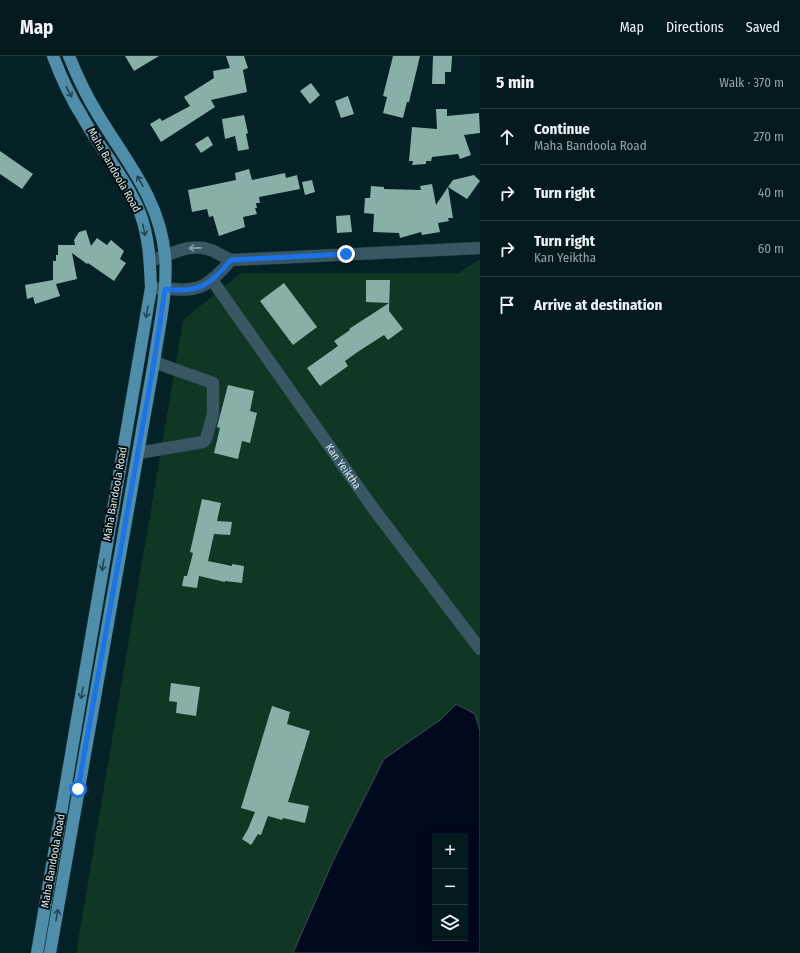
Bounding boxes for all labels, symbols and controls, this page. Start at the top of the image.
text: Map [20,16,53,39]
text: Map [620,19,644,36]
text: Directions [666,19,724,36]
text: Saved [746,19,780,36]
text: 5 min [496,72,534,93]
text: Walk · 370 m [719,75,784,90]
one-way arrow [65,85,73,97]
text: Continue [534,120,590,138]
street label: Maha Bandoola Road [85,125,143,215]
icon: ahead [496,126,518,148]
text: 270 m [753,129,784,144]
text: Maha Bandoola Road [534,138,647,153]
one-way arrow [135,176,143,188]
icon: right [496,182,518,204]
text: Turn right [534,184,595,202]
text: 40 m [758,185,784,200]
one-way arrow [141,223,149,236]
text: Turn right [534,232,595,250]
icon: right [496,238,518,260]
text: 60 m [758,241,784,256]
one-way arrow [189,244,202,252]
route end [337,245,355,263]
text: Kan Yeiktha [534,250,596,265]
icon: arrive [496,294,518,316]
text: Arrive at destination [534,296,662,314]
one-way arrow [143,305,151,318]
street label: Kan Yeiktha [323,441,364,491]
street label: Maha Bandoola Road [100,446,130,542]
one-way arrow [99,558,107,571]
one-way arrow [78,686,86,699]
route start [69,780,87,798]
street label: Maha Bandoola Road [38,813,68,909]
map controls [432,833,468,941]
button: + [432,833,468,869]
button: − [432,869,468,905]
button: layers [432,905,468,941]
one-way arrow [53,908,61,921]

